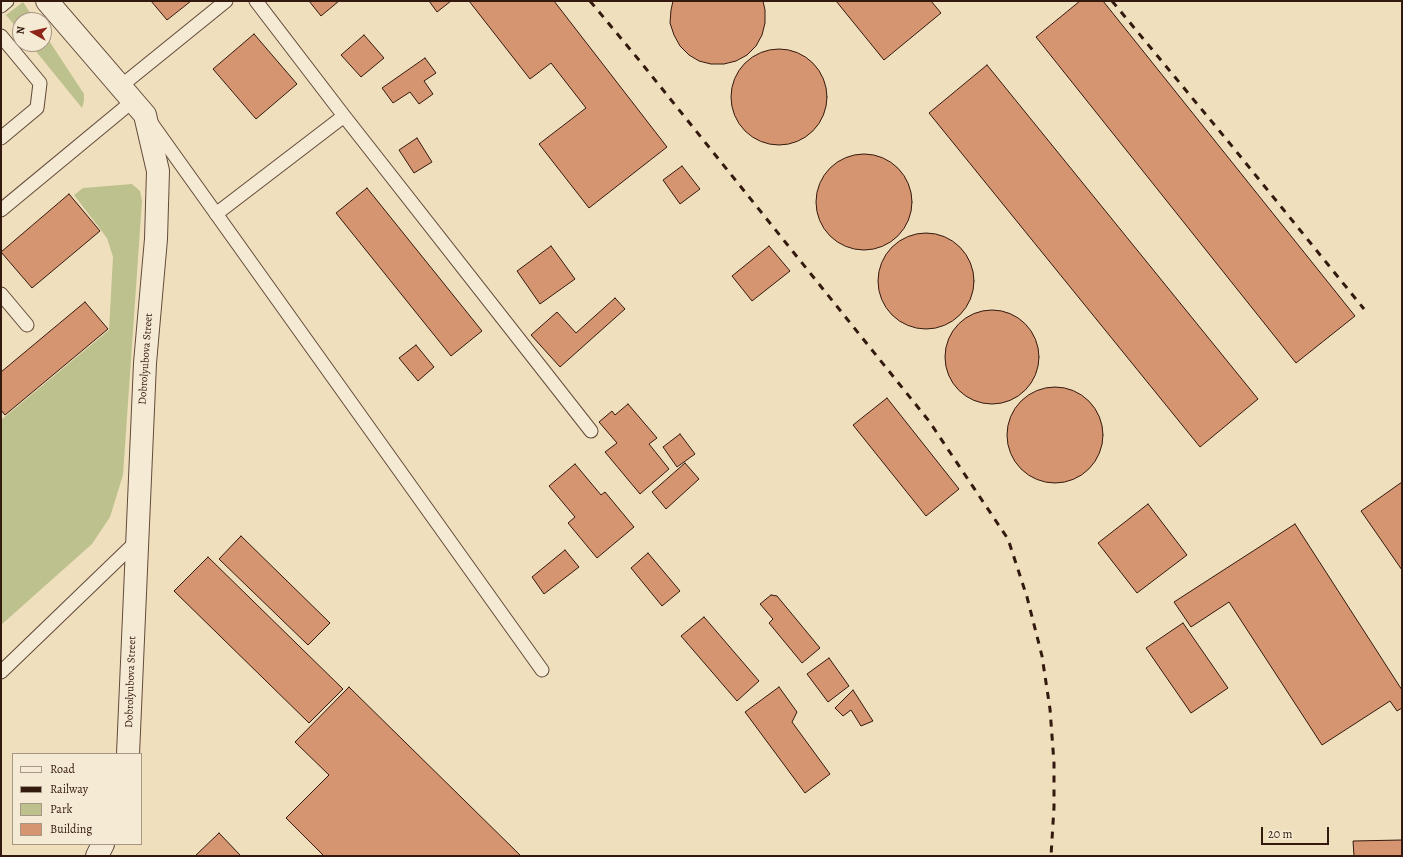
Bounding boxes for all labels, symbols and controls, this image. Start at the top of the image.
north arrow [12,12,52,52]
text: N [13,25,29,35]
street label: Dobrolyubova Street [136,313,156,405]
street label: Dobrolyubova Street [123,636,139,728]
legend [12,753,142,845]
text: Road [50,761,75,777]
text: Railway [50,781,88,797]
text: Park [50,801,73,817]
scale bar [1263,819,1331,845]
text: Building [50,821,92,837]
text: 20 m [1268,826,1292,842]

